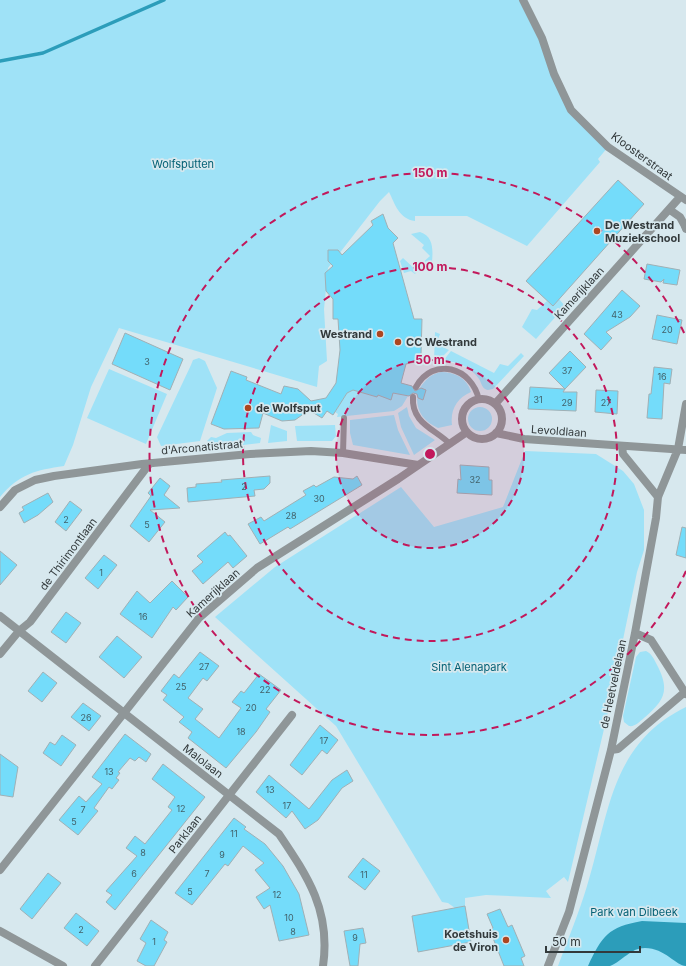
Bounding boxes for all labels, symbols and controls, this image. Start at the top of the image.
street label: Kloosterstraat [609,129,676,183]
park label: Wolfsputten [152,157,214,171]
text: 150 m [413,165,447,180]
place label: De Westrand Muziekschool [605,218,680,245]
marker: De Westrand Muziekschool [592,226,602,236]
text: 100 m [412,259,448,274]
street label: Kamerijklaan [551,264,607,322]
house number: 43 [611,309,623,320]
house number: 20 [661,324,673,335]
place label: Westrand [320,327,372,341]
marker: Westrand [375,329,385,339]
place label: CC Westrand [406,335,477,349]
marker: CC Westrand [393,337,403,347]
text: 50 m [415,352,445,367]
house number: 3 [144,356,150,367]
house number: 37 [562,365,572,376]
house number: 16 [657,371,667,382]
house number: 31 [533,394,543,405]
house number: 29 [561,397,573,408]
house number: 27 [601,397,611,408]
place label: de Wolfsput [256,401,321,415]
marker: de Wolfsput [243,403,253,413]
street label: Levoldlaan [531,422,587,440]
street label: d'Arconatistraat [161,436,244,458]
centre of rings [423,447,437,461]
house number: 32 [469,474,481,485]
house number: 2 [241,481,247,492]
house number: 30 [313,493,325,504]
house number: 28 [285,510,297,521]
house number: 2 [63,514,69,525]
street label: de Thirimontlaan [36,515,100,593]
house number: 5 [144,519,150,530]
street label: Kamerijklaan [183,565,243,621]
house number: 1 [99,567,103,578]
house number: 16 [138,611,148,622]
street label: de Heetveldelaan [597,638,629,730]
park label: Sint Alenapark [431,660,507,674]
house number: 27 [199,661,209,672]
house number: 25 [176,681,186,692]
house number: 22 [260,684,270,695]
house number: 20 [245,702,257,713]
house number: 26 [80,712,92,723]
house number: 18 [236,726,246,737]
house number: 17 [320,735,328,746]
street label: Malolaan [180,741,226,781]
house number: 13 [104,766,114,777]
house number: 13 [265,784,275,795]
house number: 17 [283,800,291,811]
house number: 12 [176,803,186,814]
house number: 7 [80,804,86,815]
street label: Parklaan [166,812,204,856]
house number: 5 [71,816,77,827]
house number: 11 [230,828,238,839]
house number: 8 [140,847,146,858]
house number: 9 [219,849,225,860]
house number: 6 [131,868,137,879]
house number: 7 [204,868,210,879]
house number: 11 [360,869,368,880]
house number: 5 [187,886,193,897]
house number: 12 [272,889,282,900]
park label: Park van Dilbeek [590,905,678,919]
house number: 10 [284,912,294,923]
house number: 2 [78,924,84,935]
house number: 8 [290,926,296,937]
place label: Koetshuis de Viron [444,927,498,954]
scale bar [546,928,640,954]
house number: 9 [352,932,358,943]
text: 50 m [552,934,581,949]
marker: Koetshuis de Viron [501,935,511,945]
house number: 1 [152,936,156,947]

